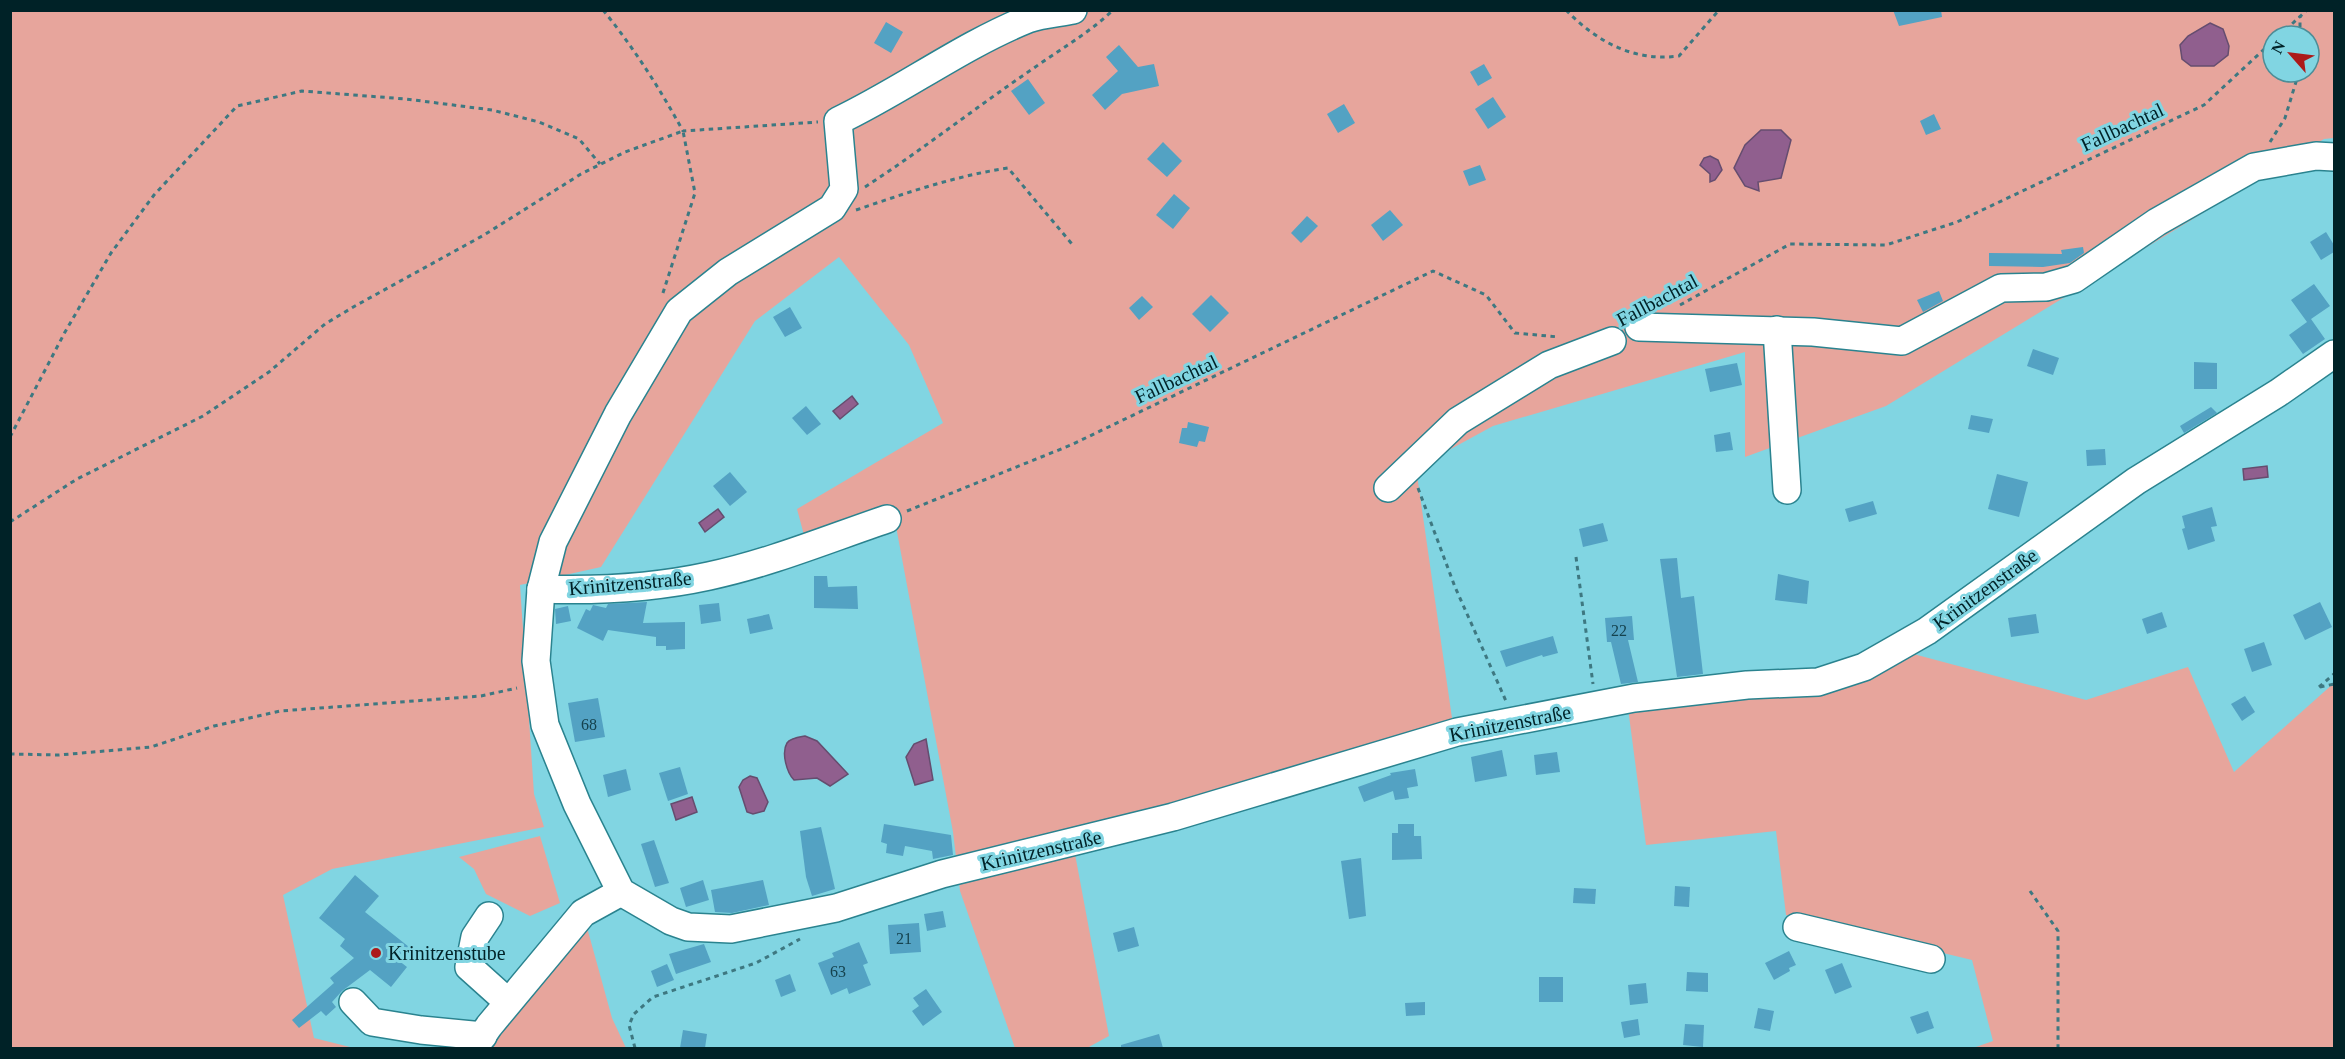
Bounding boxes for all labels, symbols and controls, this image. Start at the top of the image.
north arrow [2261,24,2321,84]
text: N [2268,38,2289,56]
street label: Fallbachtal [2077,98,2167,156]
street label: Fallbachtal [1613,269,1702,331]
street label: Fallbachtal [1131,350,1221,408]
street label: Krinitzenstraße [1929,544,2041,634]
street label: Krinitzenstraße [568,567,692,599]
house number: 22 [1611,622,1627,639]
street label: Krinitzenstraße [1447,700,1573,746]
house number: 68 [581,716,597,733]
street label: Krinitzenstraße [978,825,1104,875]
house number: 21 [896,930,912,947]
place label: Krinitzenstube [388,942,506,964]
marker: Krinitzenstube [369,946,383,960]
house number: 63 [830,963,846,980]

